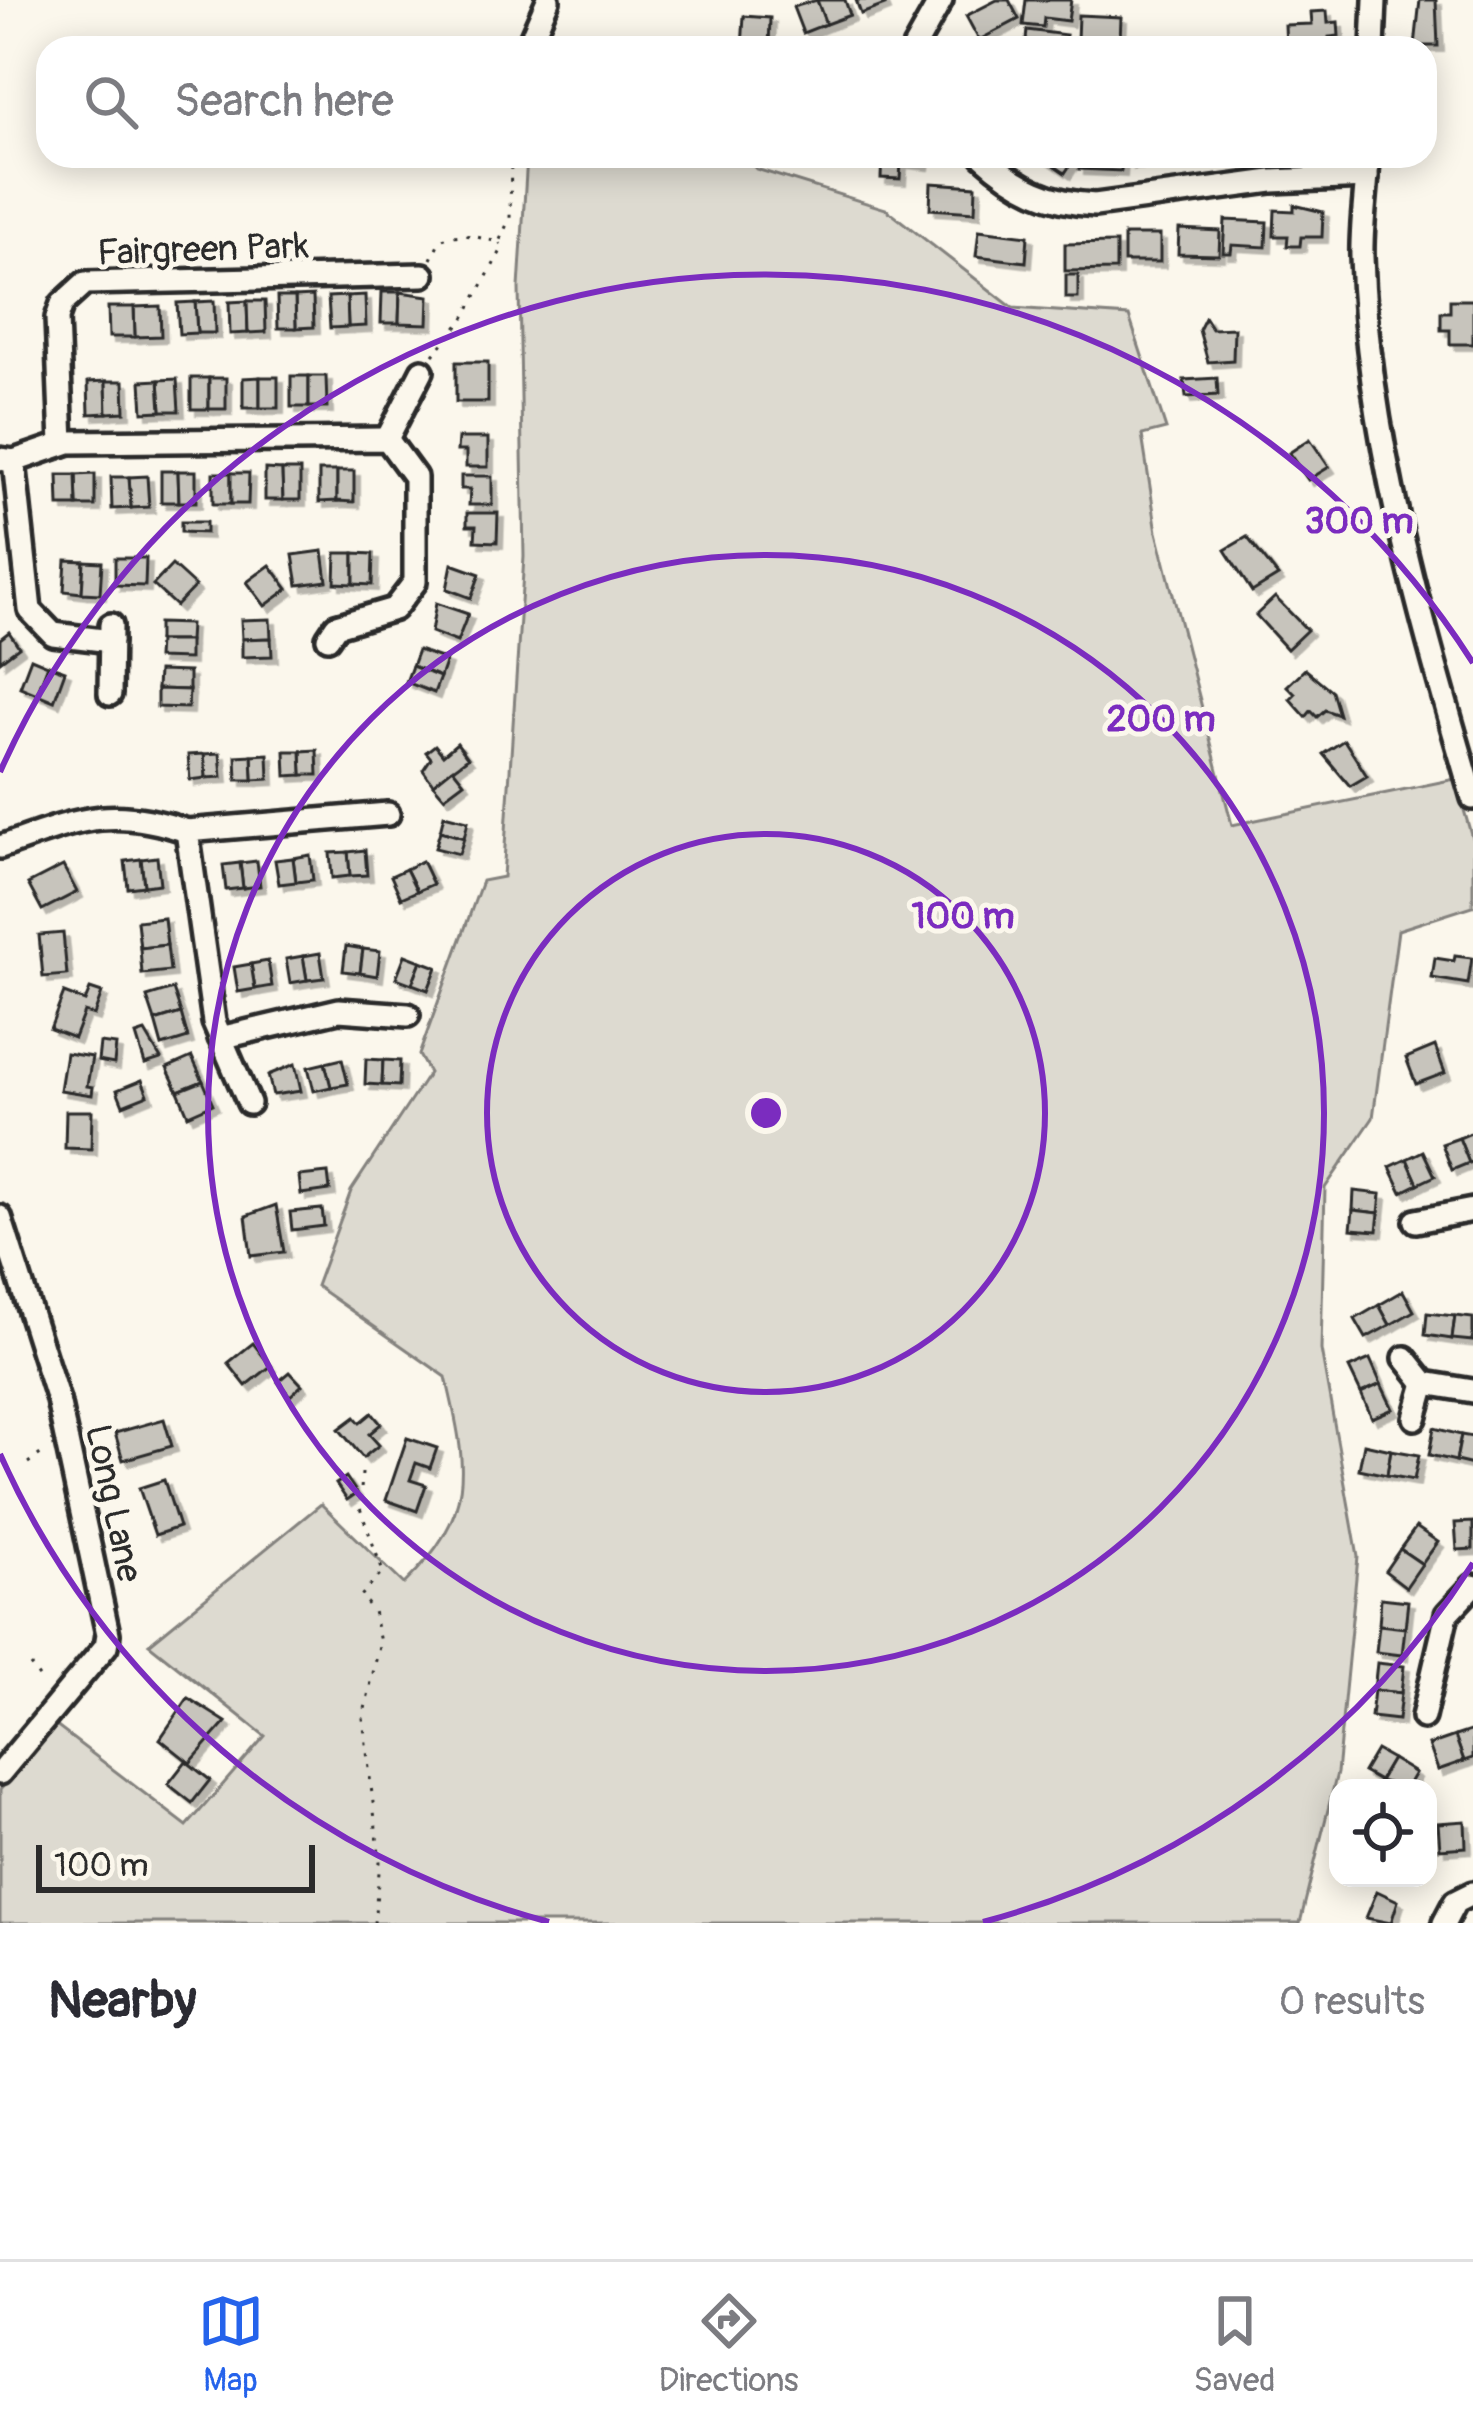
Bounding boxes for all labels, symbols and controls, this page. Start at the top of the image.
search box [36,36,1437,168]
icon: search [78,69,144,135]
text: Search here [174,74,394,130]
street label: Fairgreen Park [96,223,310,276]
text: 300 m [1304,499,1414,544]
text: 200 m [1106,697,1216,742]
text: 100 m [911,894,1015,939]
centre of rings [745,1092,787,1134]
street label: Long Lane [75,1421,152,1586]
map controls [1329,1779,1437,1887]
button: locate [1329,1779,1437,1887]
scale bar [36,1839,315,1892]
text: 100 m [54,1845,148,1886]
text: Nearby [48,1969,196,2033]
text: 0 results [1279,1977,1425,2026]
tab: Map [198,2288,264,2401]
tab: Directions [659,2288,799,2401]
tab: Saved [1194,2288,1275,2401]

